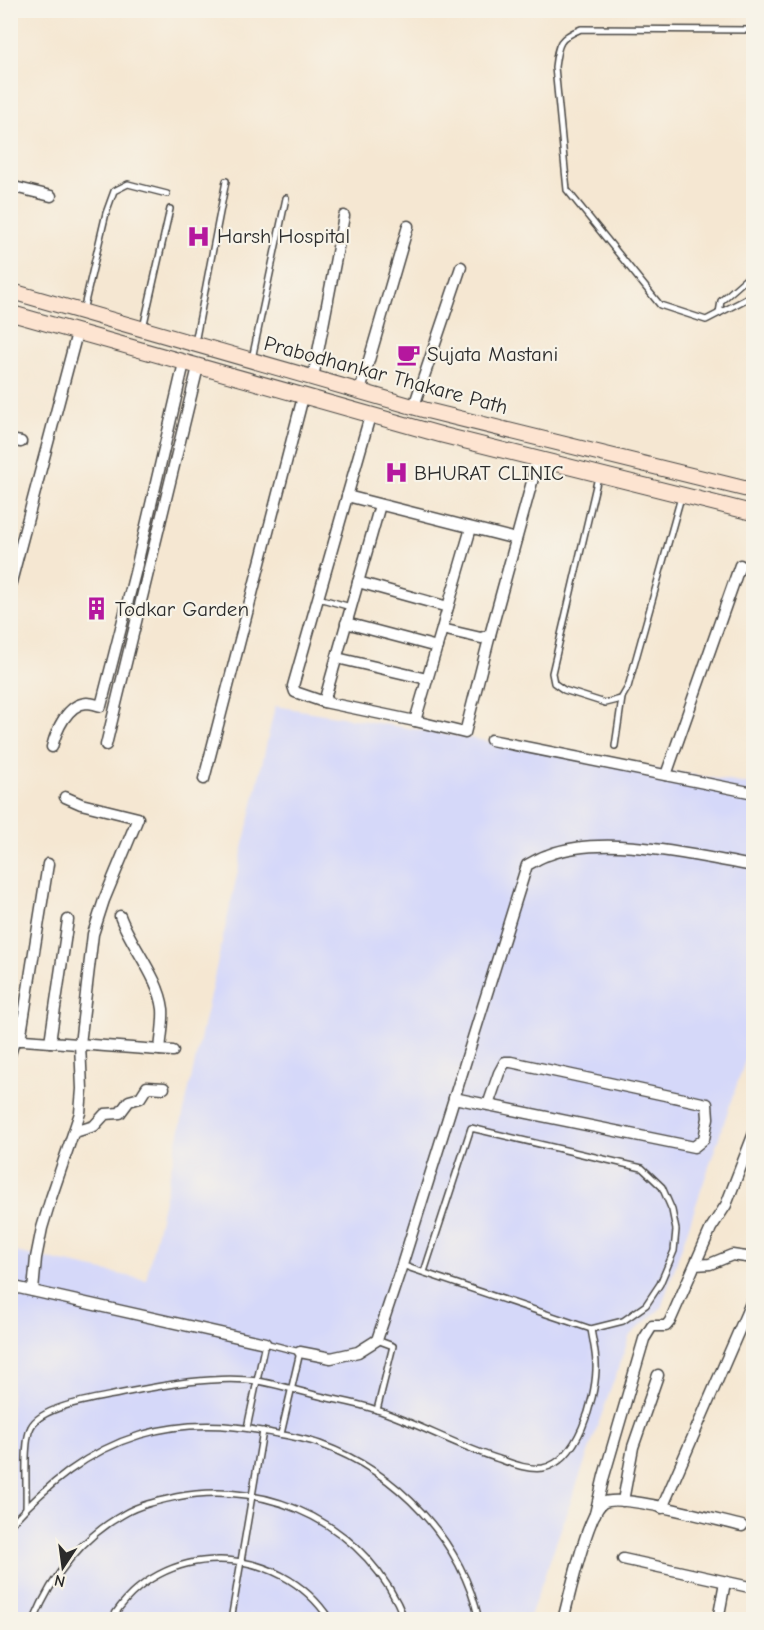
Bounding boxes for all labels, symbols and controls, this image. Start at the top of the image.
hospital icon: Harsh Hospital [186,223,212,249]
place label: Harsh Hospital [217,224,350,248]
street label: Prabodhankar Thakare Path [261,331,511,419]
cafe icon: Sujata Mastani [396,341,422,367]
place label: Sujata Mastani [427,342,558,366]
hospital icon: BHURAT CLINIC [383,460,409,486]
place label: BHURAT CLINIC [414,461,564,485]
building icon: Todkar Garden [84,596,110,622]
place label: Todkar Garden [115,597,249,621]
north arrow [33,1537,93,1597]
text: N [53,1571,67,1591]

